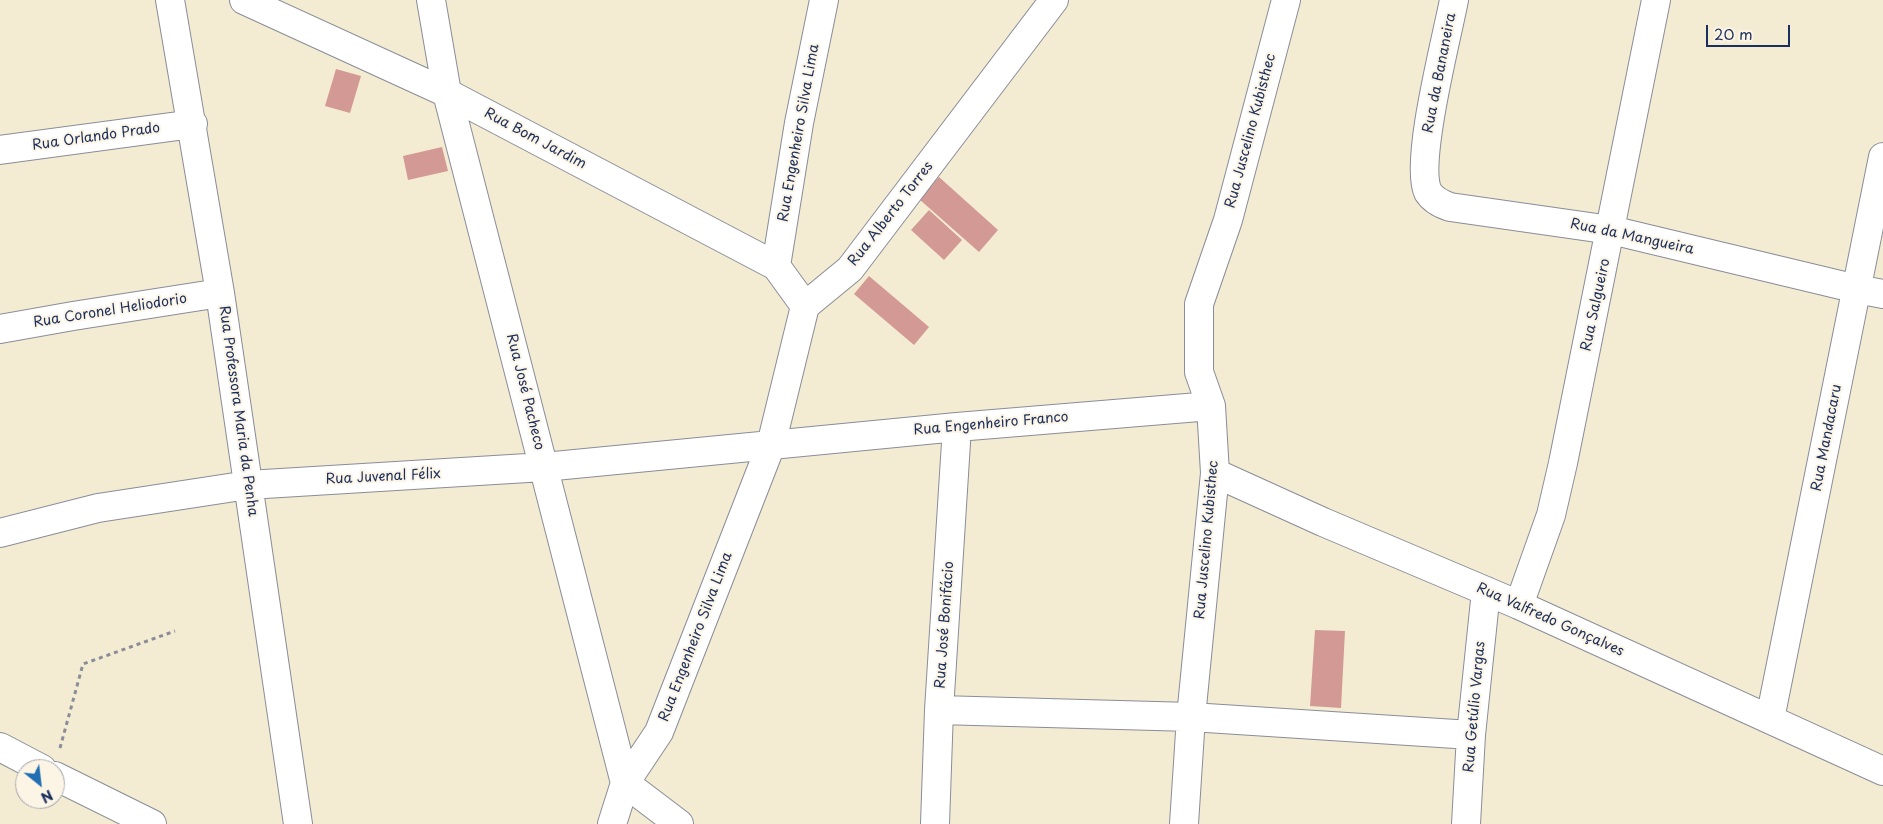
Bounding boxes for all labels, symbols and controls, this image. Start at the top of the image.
street label: Rua da Bananeira [1420,11,1460,135]
scale bar [1708,15,1792,47]
text: 20 m [1714,22,1753,45]
street label: Rua Engenheiro Silva Lima [775,43,823,223]
street label: Rua Juscelino Kubisthec [1222,52,1280,210]
street label: Rua Bom Jardim [481,105,589,173]
street label: Rua Orlando Prado [31,120,161,154]
street label: Rua Alberto Torres [845,158,937,270]
street label: Rua da Mangueira [1569,216,1695,258]
street label: Rua Salgueiro [1578,257,1614,353]
street label: Rua Coronel Heliodorio [32,291,188,331]
street label: Rua Professora Maria da Penha [215,305,261,517]
street label: Rua José Pacheco [502,332,548,452]
street label: Rua Mandacaru [1808,383,1846,493]
street label: Rua Engenheiro Franco [913,409,1069,439]
street label: Rua Juscelino Kubisthec [1192,460,1222,620]
street label: Rua Juvenal Félix [325,466,441,488]
street label: Rua Engenheiro Silva Lima [656,550,736,724]
street label: Rua José Bonifácio [932,561,958,689]
street label: Rua Valfredo Gonçalves [1474,580,1626,660]
street label: Rua Getúlio Vargas [1461,641,1489,773]
north arrow [15,759,65,809]
text: N [37,785,57,809]

